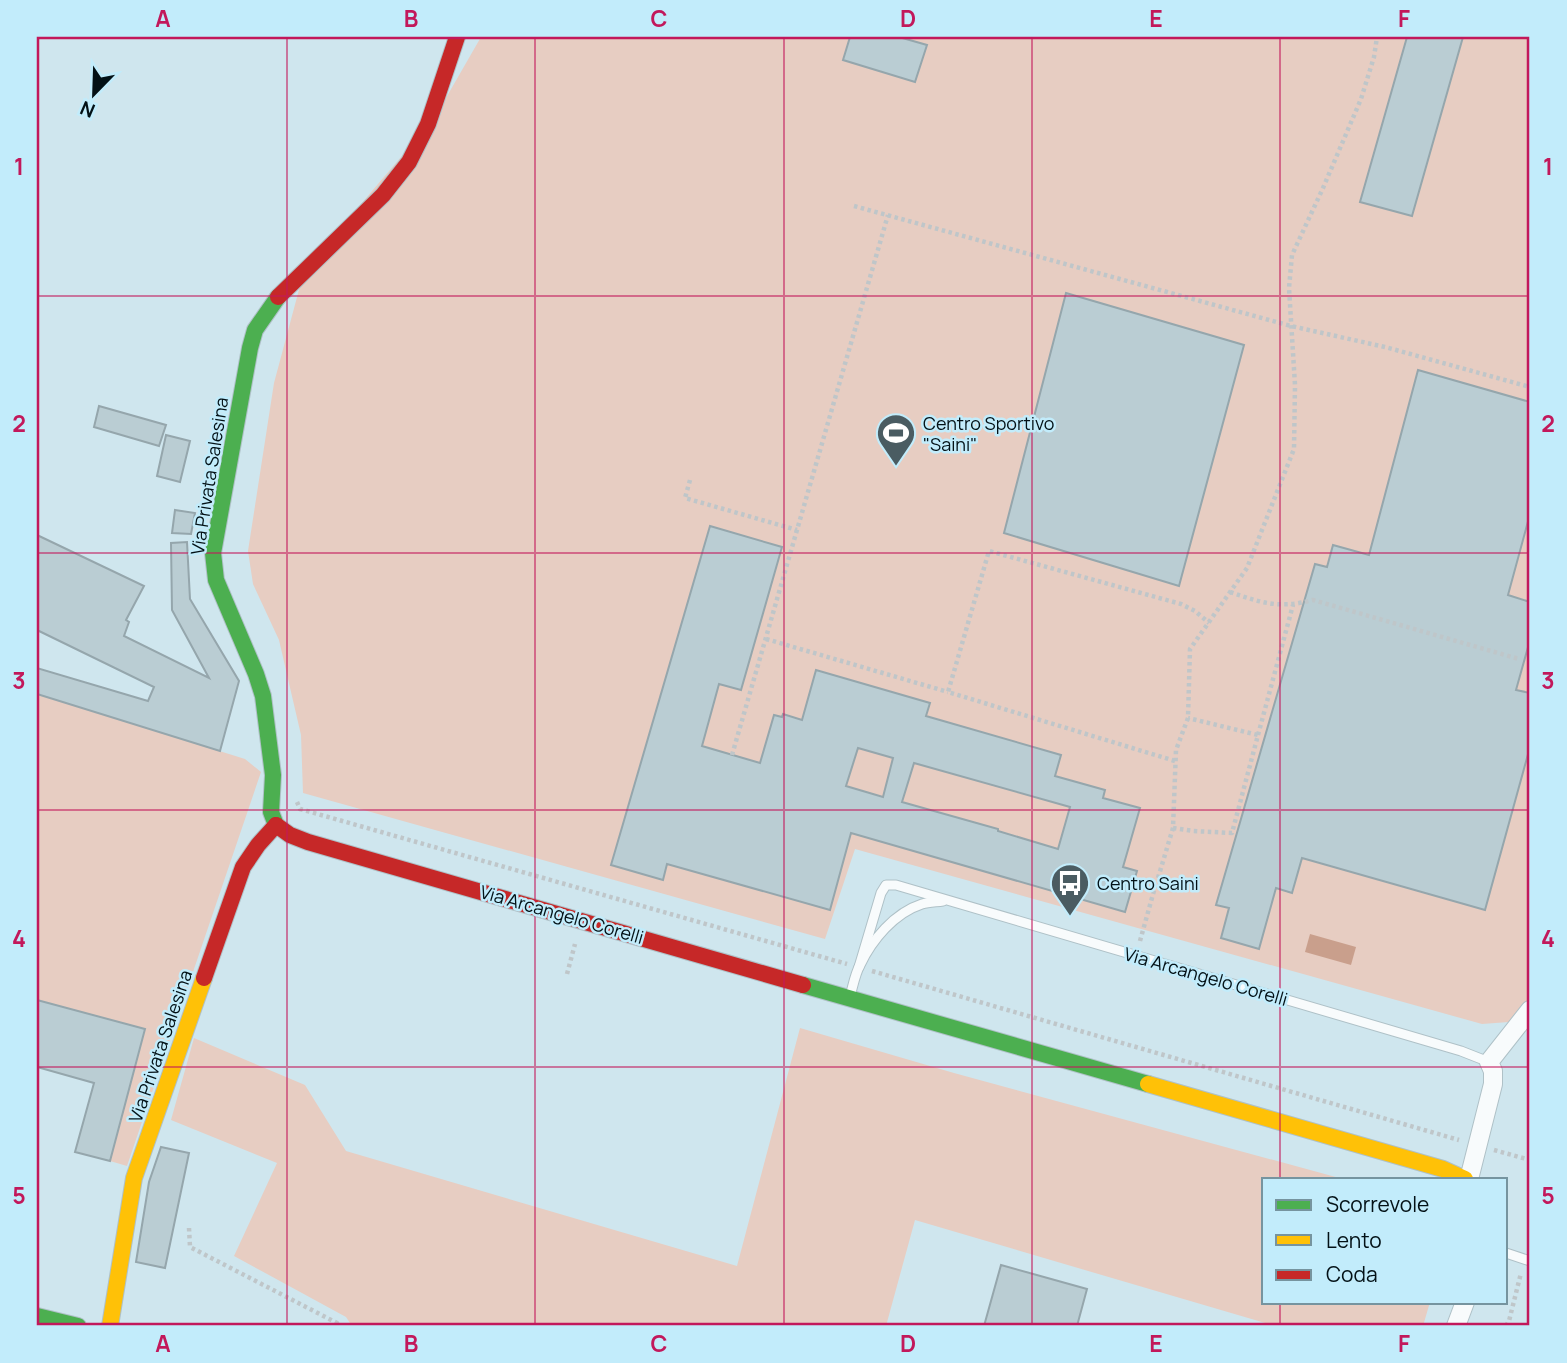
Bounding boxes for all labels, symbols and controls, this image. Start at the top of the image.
text: A [155,2,171,34]
text: B [404,2,418,34]
text: C [651,2,668,34]
text: D [900,2,916,34]
text: E [1149,2,1163,34]
text: F [1398,2,1410,34]
north arrow [60,60,130,130]
text: N [76,95,99,124]
text: 1 [14,150,24,182]
text: 1 [1543,150,1553,182]
street label: Via Privata Salesina [185,395,233,557]
text: 2 [12,407,26,439]
text: 2 [1541,407,1555,439]
place label: Centro Sportivo "Saini" [923,411,1054,456]
sports icon: Centro Sportivo "Saini" [875,412,917,467]
text: 3 [12,664,26,696]
text: 3 [1541,664,1555,696]
bus stop icon: Centro Saini [1049,862,1091,917]
place label: Centro Saini [1097,871,1199,895]
street label: Via Arcangelo Corelli [477,879,647,949]
text: 4 [12,922,26,954]
text: 4 [1541,922,1555,954]
street label: Via Arcangelo Corelli [1121,941,1291,1011]
street label: Via Privata Salesina [123,967,197,1125]
legend [1262,1178,1508,1304]
text: 5 [12,1179,26,1211]
text: 5 [1541,1179,1555,1211]
text: Scorrevole [1326,1190,1429,1218]
text: Lento [1326,1226,1382,1254]
text: Coda [1326,1260,1378,1288]
text: A [155,1327,171,1359]
text: B [404,1327,418,1359]
text: C [651,1327,668,1359]
text: D [900,1327,916,1359]
text: E [1149,1327,1163,1359]
text: F [1398,1327,1410,1359]

